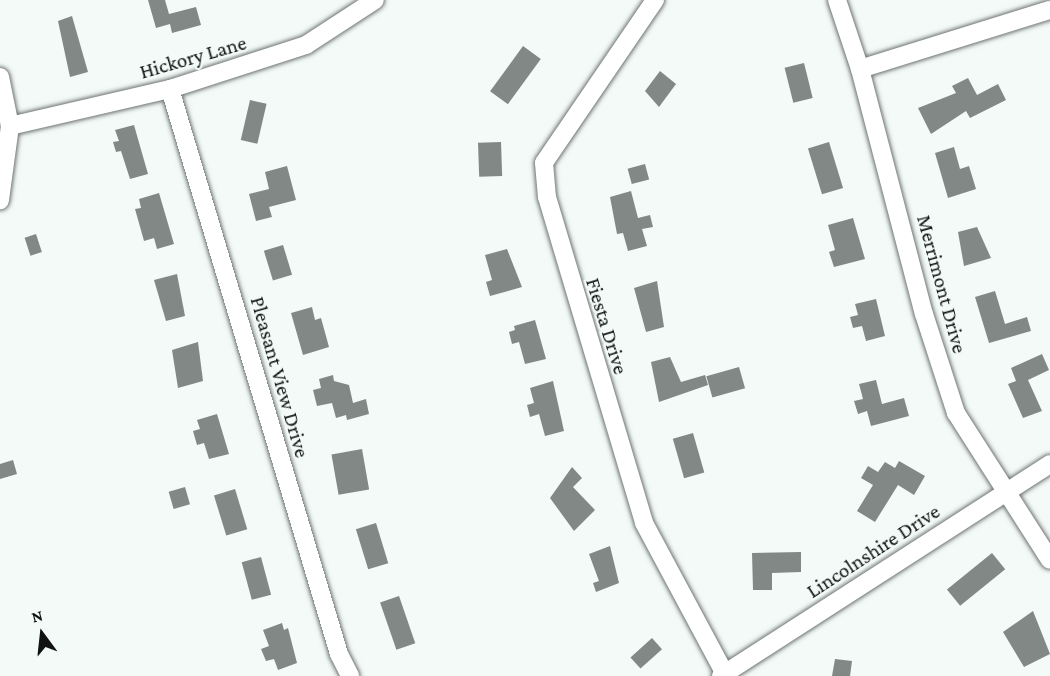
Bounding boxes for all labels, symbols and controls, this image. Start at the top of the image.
street label: Hickory Lane [137,30,249,84]
street label: Merrimont Drive [911,212,973,356]
street label: Fiesta Drive [580,275,634,377]
street label: Pleasant View Drive [245,293,315,461]
street label: Lincolnshire Drive [802,499,944,603]
north arrow [12,604,72,664]
text: N [30,607,45,626]

